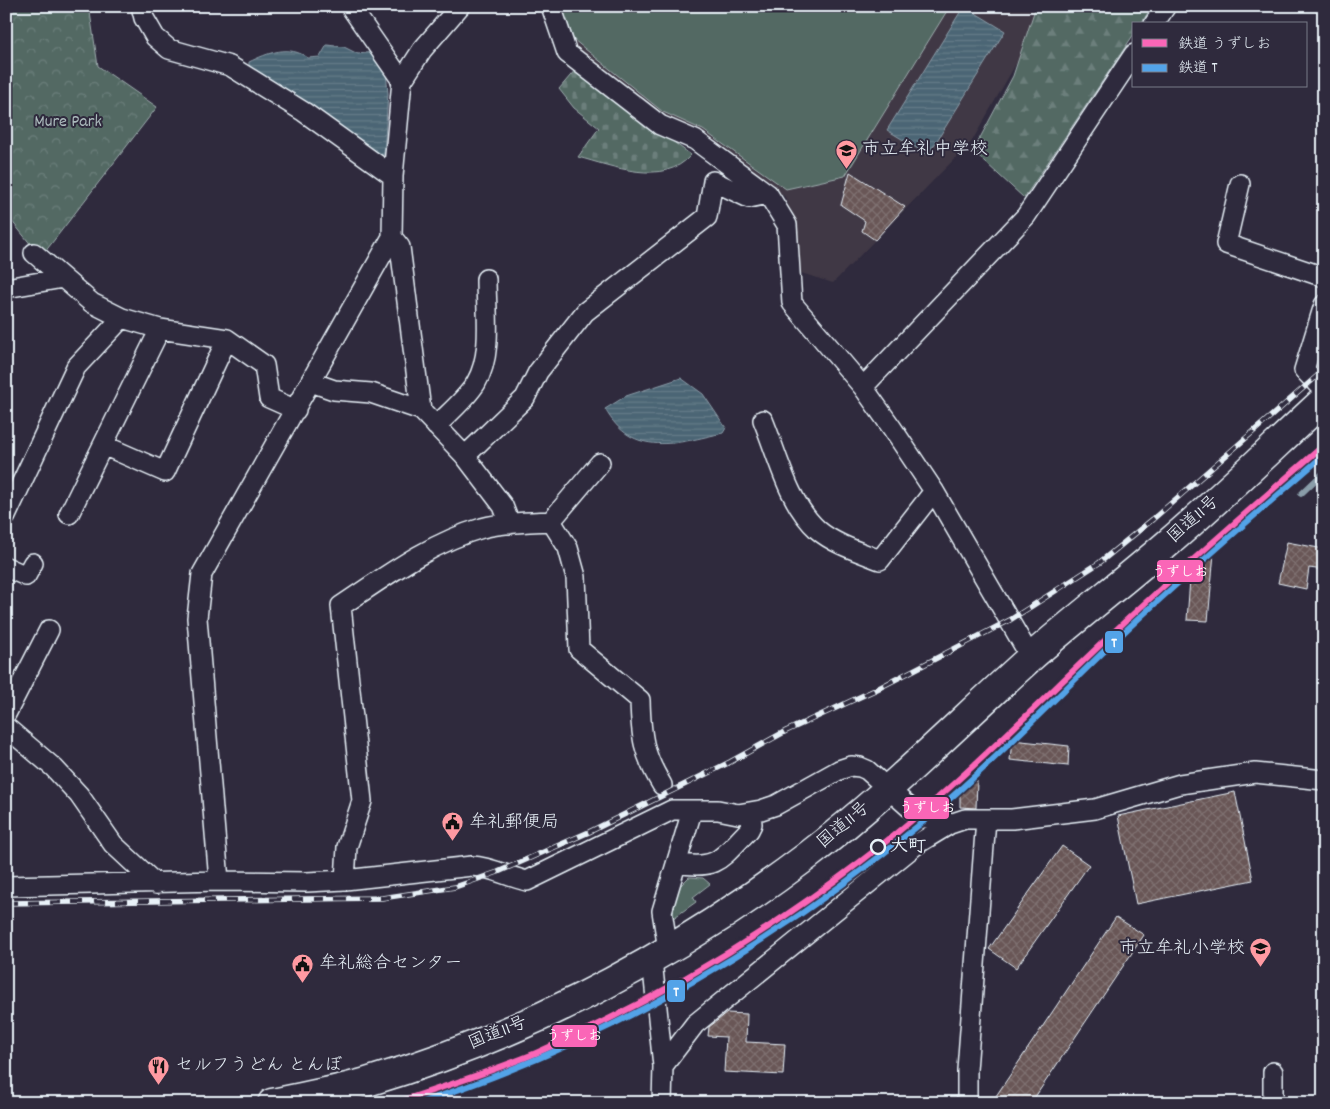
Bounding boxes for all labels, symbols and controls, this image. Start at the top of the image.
legend [1132,22,1308,88]
text: 鉄道 うずしお [1178,34,1271,56]
text: 鉄道 T [1178,58,1217,80]
park label: Mure Park [34,110,102,135]
school or university icon: 市立牟礼中学校 [834,138,858,169]
place label: 市立牟礼中学校 [862,138,988,163]
street label: 国道11号 [1163,490,1225,550]
line badge: うずしお [1156,559,1204,583]
text: うずしお [1152,563,1208,583]
line badge: T [1104,630,1124,654]
text: T [1111,634,1117,654]
line badge: うずしお [903,796,950,820]
street label: 国道11号 [812,797,876,855]
text: うずしお [899,799,955,819]
public building icon: 牟礼郵便局 [441,811,465,842]
place label: 牟礼郵便局 [469,811,559,836]
place label: 大町 [890,835,926,860]
marker: 大町 [870,839,886,855]
place label: 市立牟礼小学校 [1119,937,1245,962]
school or university icon: 市立牟礼小学校 [1249,937,1273,968]
public building icon: 牟礼総合センター [291,952,315,983]
place label: 牟礼総合センター [319,952,462,977]
line badge: T [666,979,686,1003]
text: T [673,983,679,1003]
street label: 国道11号 [465,1011,531,1057]
line badge: うずしお [551,1024,598,1048]
text: うずしお [546,1027,602,1047]
restaurant icon: セルフうどん とんぼ [147,1054,171,1085]
place label: セルフうどん とんぼ [175,1054,342,1079]

